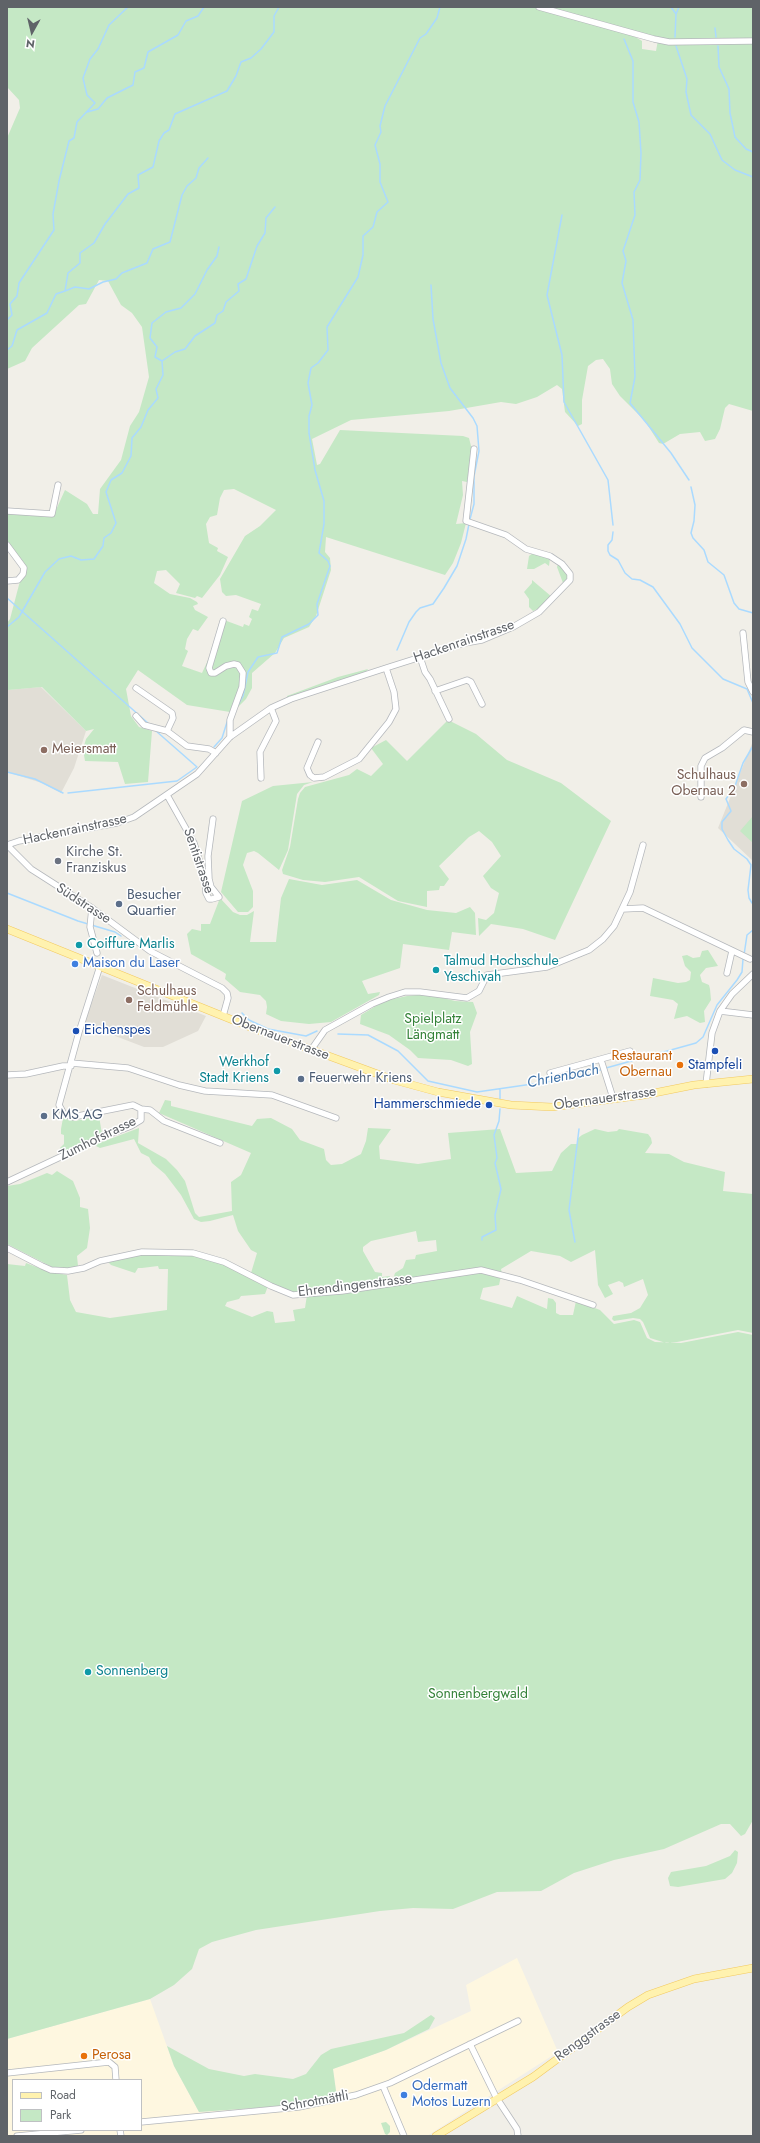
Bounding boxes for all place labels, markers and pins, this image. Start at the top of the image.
place label: Meiersmatt [52,742,116,758]
marker: Meiersmatt [39,745,49,755]
place label: Schulhaus Obernau 2 [671,768,736,800]
marker: Schulhaus Obernau 2 [739,779,749,789]
place label: Kirche St. Franziskus [66,845,126,878]
marker: Kirche St. Franziskus [53,856,63,866]
place label: Besucher Quartier [127,888,181,920]
marker: Besucher Quartier [114,899,124,909]
place label: Coiffure Marlis [87,937,175,953]
marker: Coiffure Marlis [74,940,84,950]
place label: Talmud Hochschule Yeschivah [444,954,559,986]
place label: Maison du Laser [83,956,180,972]
marker: Maison du Laser [70,959,80,969]
marker: Talmud Hochschule Yeschivah [431,965,441,975]
place label: Schulhaus Feldmühle [137,984,198,1016]
marker: Schulhaus Feldmühle [124,995,134,1005]
place label: Eichenspes [84,1023,150,1039]
marker: Eichenspes [71,1026,81,1036]
marker: Stampfeli [710,1046,720,1056]
place label: Restaurant Obernau [612,1049,672,1082]
place label: Werkhof Stadt Kriens [199,1055,269,1088]
place label: Stampfeli [688,1058,742,1074]
marker: Restaurant Obernau [675,1060,685,1070]
marker: Werkhof Stadt Kriens [272,1066,282,1076]
place label: Feuerwehr Kriens [309,1071,412,1087]
marker: Feuerwehr Kriens [296,1074,306,1084]
place label: Hammerschmiede [374,1097,481,1113]
marker: Hammerschmiede [484,1100,494,1110]
place label: KMS AG [52,1108,103,1124]
marker: KMS AG [39,1111,49,1121]
place label: Sonnenberg [96,1664,168,1680]
marker: Sonnenberg [83,1667,93,1677]
place label: Perosa [92,2048,131,2064]
marker: Perosa [79,2051,89,2061]
place label: Odermatt Motos Luzern [412,2079,491,2112]
marker: Odermatt Motos Luzern [399,2090,409,2100]

